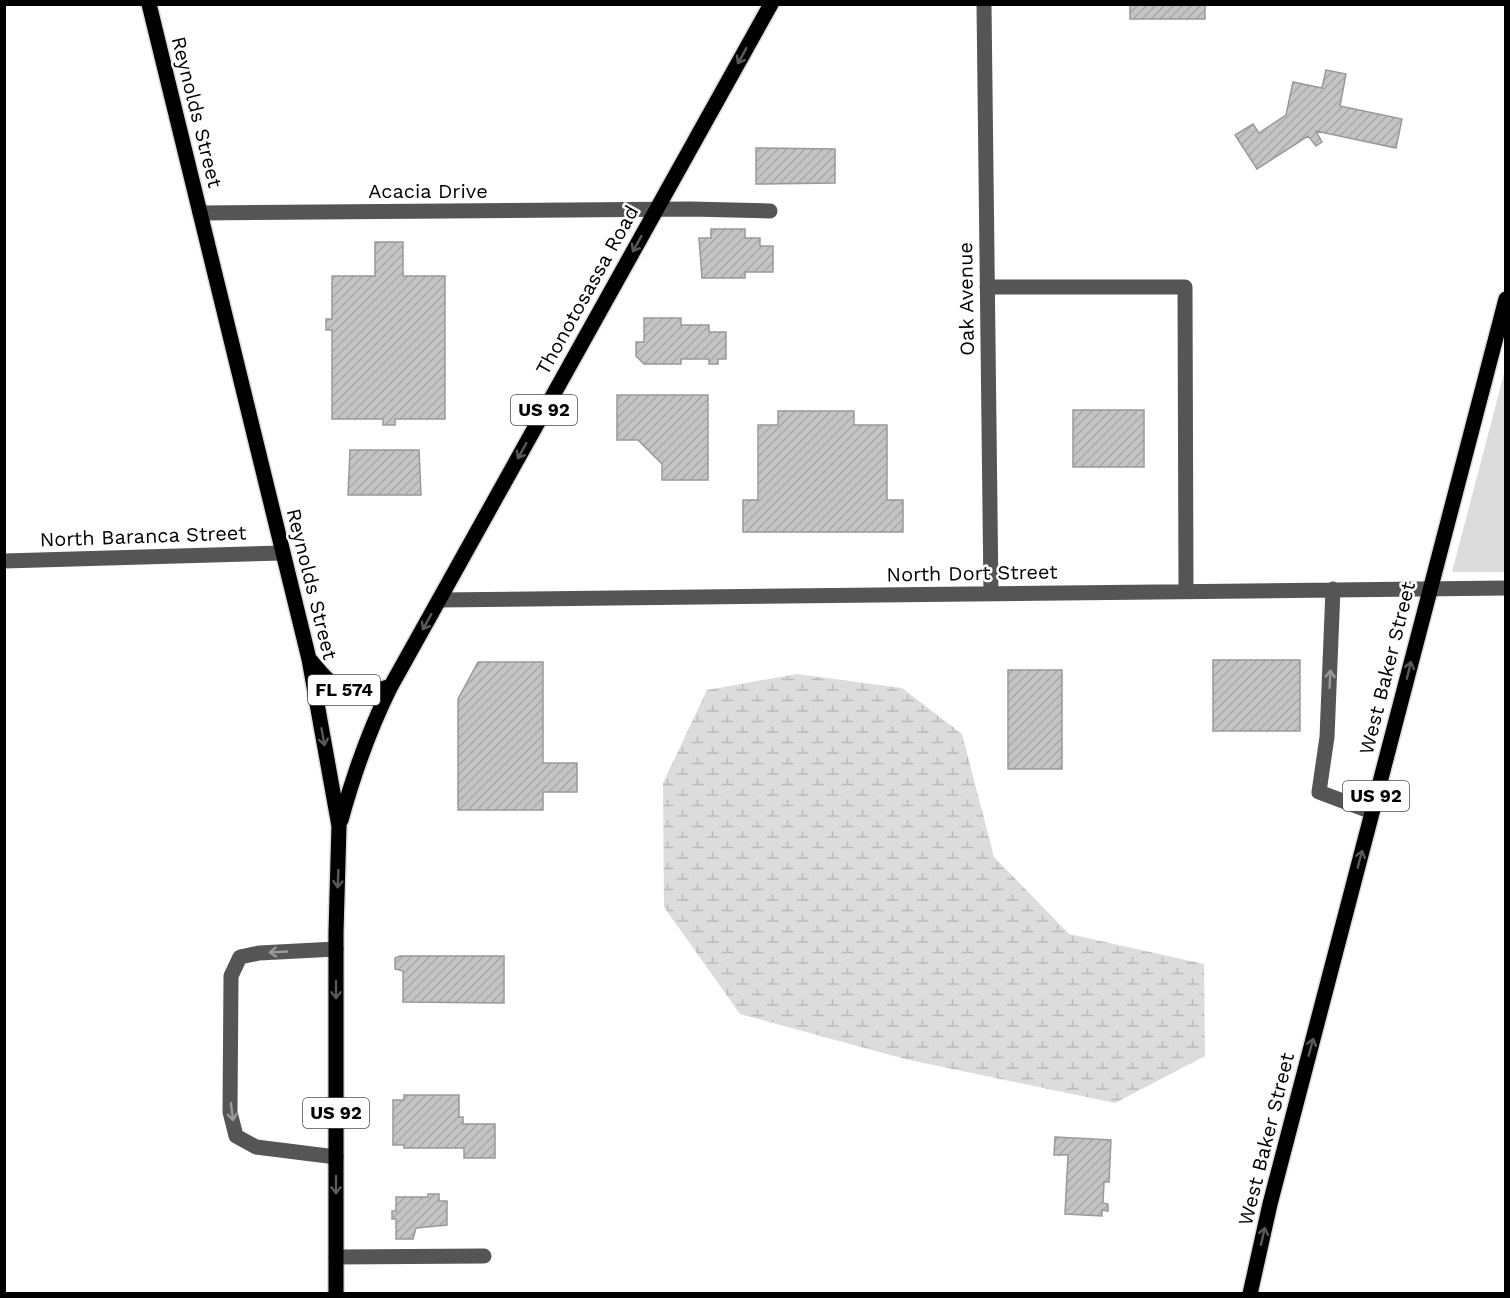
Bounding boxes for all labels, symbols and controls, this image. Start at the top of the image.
street label: Reynolds Street [167,34,228,191]
one-way arrow [736,46,747,64]
street label: Acacia Drive [368,179,488,203]
street label: Thonotosassa Road [530,201,644,379]
one-way arrow [630,235,642,252]
street label: Oak Avenue [953,242,979,356]
road number: US 92 [511,395,577,425]
one-way arrow [515,442,527,459]
street label: Reynolds Street [282,506,343,663]
street label: North Baranca Street [39,520,247,552]
street label: North Dort Street [886,559,1058,586]
street label: West Baker Street [1354,578,1420,757]
one-way arrow [421,612,432,630]
one-way arrow [1403,661,1415,680]
one-way arrow [1324,669,1336,689]
road number: FL 574 [308,675,380,705]
one-way arrow [318,727,329,746]
road number: US 92 [1343,781,1409,811]
one-way arrow [1355,850,1366,869]
one-way arrow [332,868,343,888]
one-way arrow [268,946,288,957]
one-way arrow [330,980,342,1000]
one-way arrow [1306,1038,1317,1057]
street label: West Baker Street [1233,1049,1299,1228]
road number: US 92 [303,1098,369,1128]
one-way arrow [226,1102,237,1121]
one-way arrow [330,1175,342,1195]
one-way arrow [1258,1227,1269,1247]

